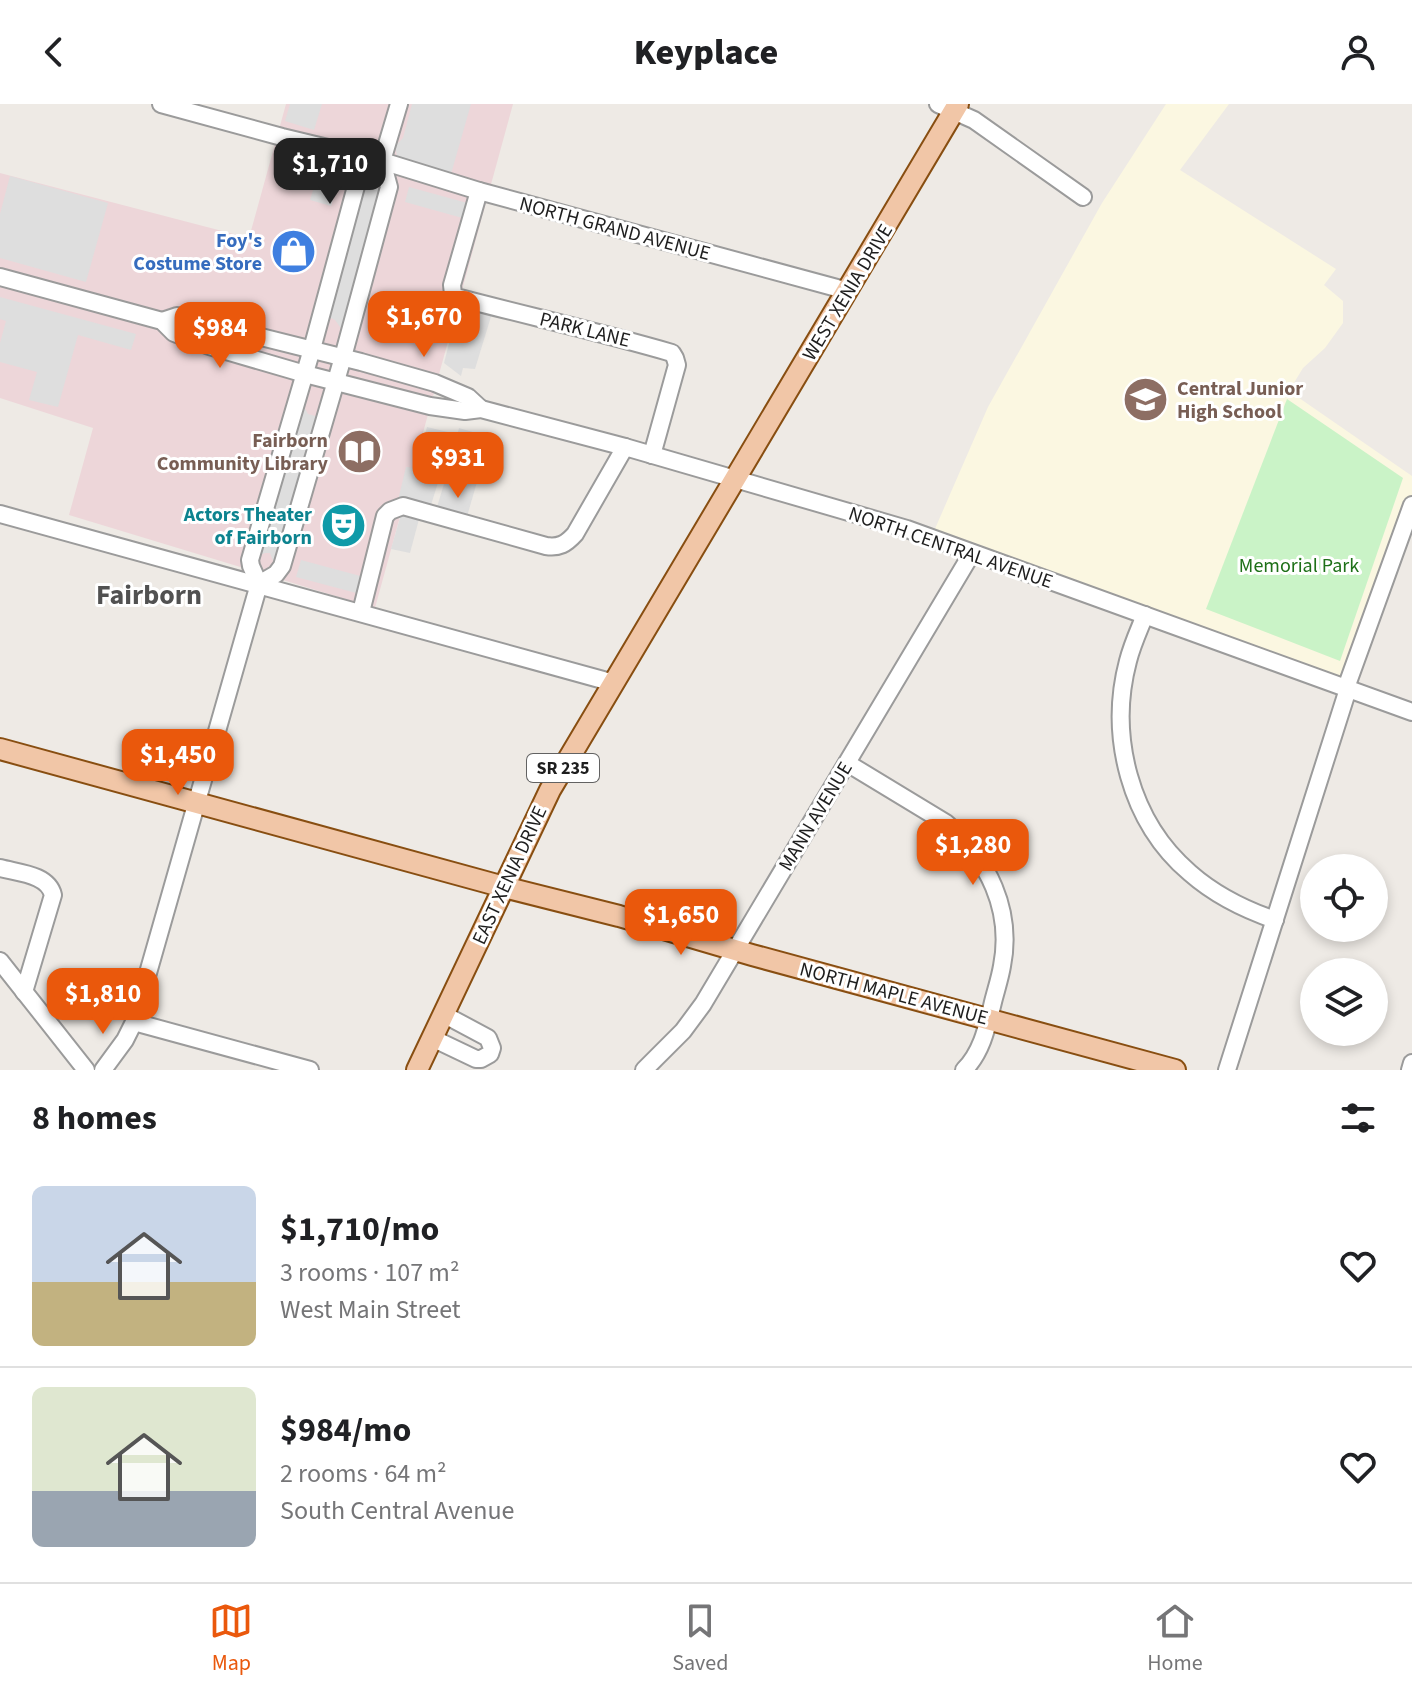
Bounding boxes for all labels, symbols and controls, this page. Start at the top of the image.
text: Keyplace [634,27,778,78]
icon: back [32,30,76,74]
icon: person [1336,30,1380,74]
pin: $1,710 [265,138,395,206]
text: $1,710 [292,145,368,182]
street label: NORTH GRAND AVENUE [516,190,713,268]
street label: WEST XENIA DRIVE [796,219,900,366]
place label: Foy's Costume Store [133,227,262,278]
shop icon: Foy's Costume Store [269,227,317,275]
pin: $1,670 [359,291,489,359]
text: $1,670 [386,298,462,335]
pin: $984 [173,302,267,370]
street label: PARK LANE [537,305,633,355]
text: $984 [193,309,247,346]
school or university icon: Central Junior High School [1122,375,1170,423]
place label: Central Junior High School [1177,375,1303,426]
place label: Fairborn Community Library [157,427,329,478]
library icon: Fairborn Community Library [335,427,383,475]
pin: $931 [411,432,505,500]
text: $931 [431,439,485,476]
street label: NORTH CENTRAL AVENUE [845,500,1057,596]
place label: Actors Theater of Fairborn [183,501,312,552]
theatre icon: Actors Theater of Fairborn [319,502,367,550]
park label: Memorial Park [1239,552,1359,580]
district label: Fairborn [96,575,202,615]
pin: $1,450 [113,729,243,797]
text: $1,450 [140,736,216,773]
road number: SR 235 [527,754,599,782]
street label: MANN AVENUE [772,757,860,876]
street label: EAST XENIA DRIVE [466,802,554,949]
pin: $1,280 [908,819,1038,887]
text: $1,280 [935,826,1011,863]
map controls [1300,854,1388,1046]
button: locate [1300,854,1388,942]
pin: $1,650 [616,889,746,957]
text: $1,650 [643,896,719,933]
street label: NORTH MAPLE AVENUE [796,955,991,1033]
button: layers [1300,958,1388,1046]
pin: $1,810 [38,968,168,1036]
text: $1,810 [65,975,141,1012]
text: 8 homes [32,1094,157,1143]
icon: filters [1336,1096,1380,1140]
text: $1,710/mo [280,1205,440,1254]
icon: home [96,1218,192,1314]
icon: heart [1336,1244,1380,1288]
text: 3 rooms · 107 m² [280,1254,459,1291]
text: West Main Street [280,1291,461,1328]
text: $984/mo [280,1406,411,1455]
icon: home [96,1419,192,1515]
icon: heart [1336,1445,1380,1489]
text: 2 rooms · 64 m² [280,1455,447,1492]
text: South Central Avenue [280,1492,514,1529]
tab: Map [209,1599,253,1679]
tab: Saved [672,1599,728,1679]
tab: Home [1147,1599,1203,1679]

